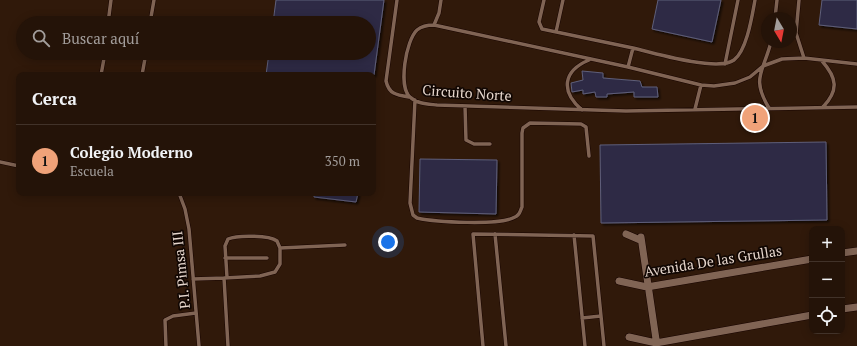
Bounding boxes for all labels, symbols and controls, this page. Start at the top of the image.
north arrow [761,12,797,48]
search box [16,16,376,60]
icon: search [30,27,52,49]
text: Buscar aquí [62,28,139,48]
street label: Circuito Norte [422,80,512,105]
text: Cerca [32,87,77,110]
pin: 1 [742,103,768,133]
text: Colegio Moderno [70,142,193,162]
text: 1 [41,152,49,170]
text: 350 m [325,152,360,170]
text: Escuela [70,162,114,180]
map controls [809,226,845,334]
button: + [809,226,845,262]
street label: P.I. Pimsa III [167,230,194,310]
your location [378,232,398,252]
street label: Avenida De las Grullas [643,240,783,281]
button: − [809,262,845,298]
button: locate [809,298,845,334]

